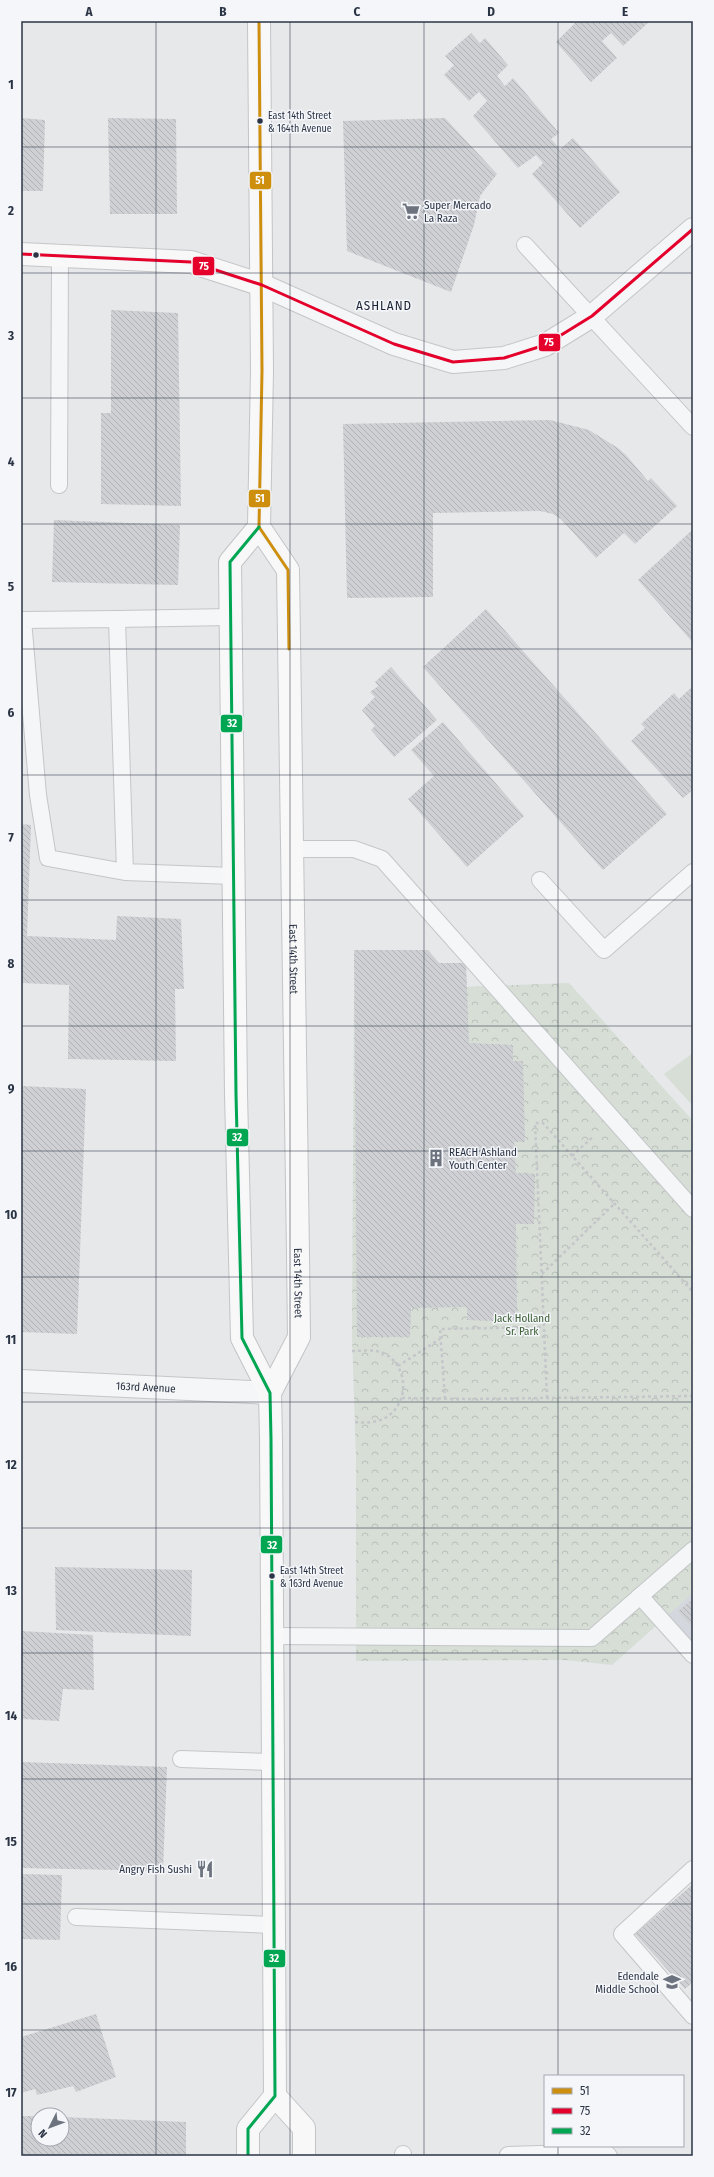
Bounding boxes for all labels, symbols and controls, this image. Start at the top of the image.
text: A [84,4,93,19]
text: B [219,4,227,19]
text: C [354,4,361,19]
text: D [487,4,495,19]
text: E [622,4,628,19]
text: 1 [8,77,14,92]
place label: East 14th Street & 164th Avenue [268,110,332,135]
marker: East 14th Street & 164th Avenue [255,116,265,126]
line badge: 51 [249,171,272,190]
text: 51 [255,174,265,187]
place label: Super Mercado La Raza [424,199,492,225]
supermarket icon: Super Mercado La Raza [401,201,421,221]
text: 2 [7,203,14,218]
unlabelled marker [31,250,41,260]
line badge: 75 [192,256,215,276]
text: 75 [199,260,210,273]
district label: ASHLAND [356,298,412,313]
text: 3 [7,328,14,343]
line badge: 75 [538,333,561,352]
text: 75 [544,336,555,349]
text: 4 [8,454,15,469]
line badge: 51 [248,489,271,508]
text: 51 [255,492,265,505]
text: 5 [8,579,14,594]
text: 6 [8,705,15,720]
line badge: 32 [220,714,243,733]
text: 32 [226,717,237,730]
text: 7 [8,830,14,845]
street label: East 14th Street [286,924,300,995]
text: 8 [8,956,15,971]
text: 9 [8,1081,15,1096]
line badge: 32 [226,1128,249,1147]
text: 32 [231,1131,242,1144]
place label: REACH Ashland Youth Center [449,1146,517,1172]
building icon: REACH Ashland Youth Center [426,1148,446,1168]
text: 10 [5,1207,17,1222]
street label: East 14th Street [291,1248,305,1318]
park label: Jack Holland Sr. Park [494,1312,550,1338]
text: 11 [6,1332,16,1347]
street label: 163rd Avenue [116,1380,176,1395]
text: 12 [5,1457,17,1472]
line badge: 32 [260,1535,283,1554]
text: 32 [266,1539,277,1552]
place label: East 14th Street & 163rd Avenue [280,1565,344,1590]
marker: East 14th Street & 163rd Avenue [267,1571,277,1581]
text: 13 [5,1583,17,1598]
text: 14 [5,1708,17,1723]
text: 15 [5,1834,17,1849]
restaurant icon: Angry Fish Sushi [195,1859,215,1879]
place label: Angry Fish Sushi [119,1863,192,1876]
line badge: 32 [263,1949,286,1968]
text: 32 [268,1952,279,1965]
text: 16 [5,1959,17,1974]
place label: Edendale Middle School [595,1970,659,1996]
school or university icon: Edendale Middle School [662,1972,682,1992]
legend [544,2075,684,2147]
text: 51 [580,2084,590,2098]
text: 17 [5,2085,17,2100]
text: 75 [580,2104,591,2118]
north arrow [30,2107,70,2147]
text: 32 [580,2124,591,2138]
text: N [36,2127,50,2140]

